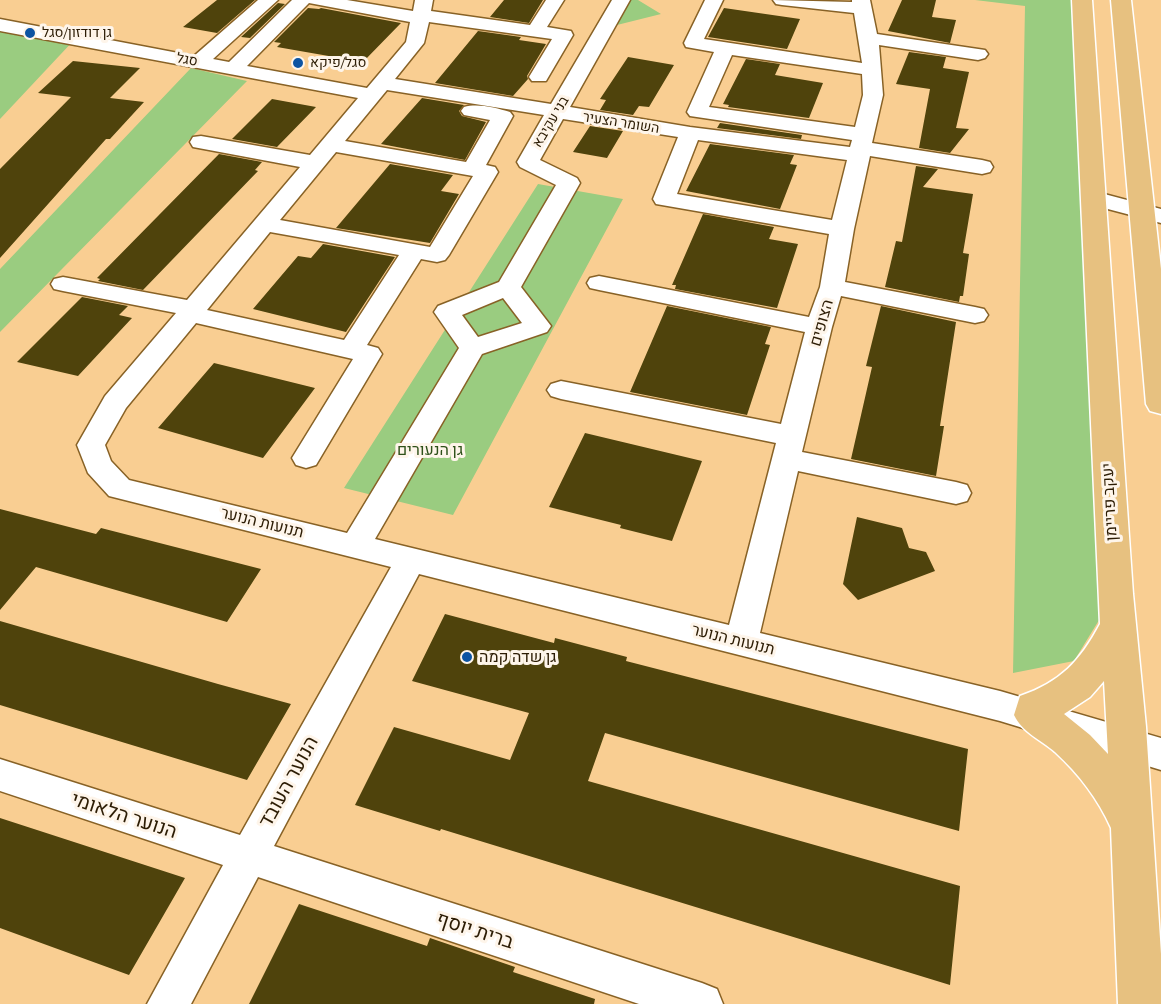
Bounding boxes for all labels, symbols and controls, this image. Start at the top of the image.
place label: גן דודזון/סגל [42,25,112,41]
marker: גן דודזון/סגל [23,26,37,40]
street label: סגל [175,50,199,70]
place label: סגל/פיקא [310,55,366,71]
marker: סגל/פיקא [291,56,305,70]
street label: בני עקיבא [529,93,573,151]
street label: השומר הצעיר [582,109,660,137]
street label: הצופים [806,297,838,349]
park label: גן הנעורים [397,440,463,460]
street label: יעקב פריימן [1098,462,1122,542]
street label: תנועות הנוער [218,503,306,543]
street label: תנועות הנוער [689,620,777,660]
place label: גן שדה קמה [479,647,557,667]
marker: גן שדה קמה [460,650,474,664]
street label: הנוער העובד [254,732,324,832]
street label: הנוער הלאומי [68,788,180,844]
street label: ברית יוסף [433,907,517,955]

